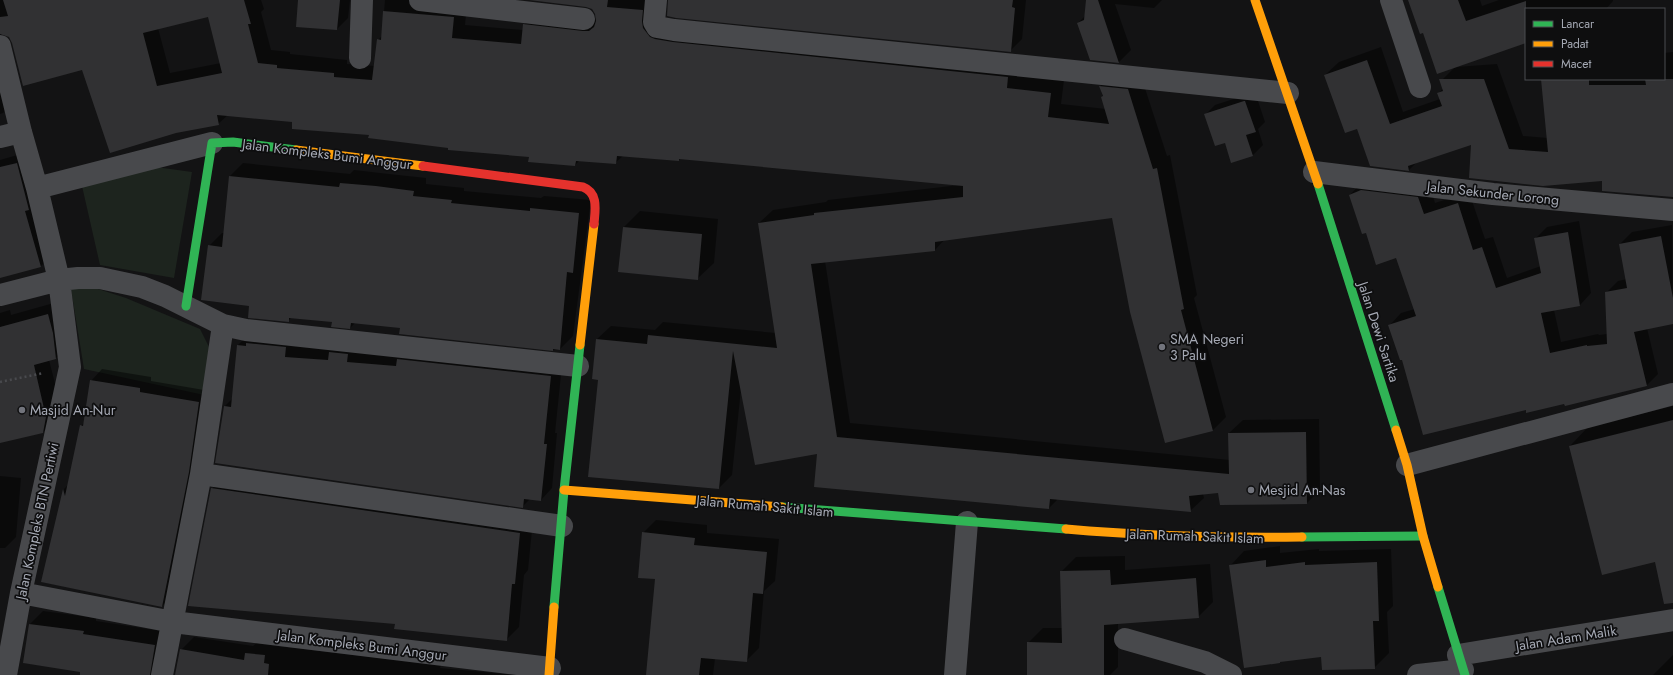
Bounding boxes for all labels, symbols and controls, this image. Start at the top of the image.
legend [1525,8,1665,80]
text: Lancar [1561,15,1595,33]
text: Padat [1561,35,1589,53]
text: Macet [1561,55,1591,73]
street label: Jalan Kompleks Bumi Anggur [239,133,413,174]
street label: Jalan Sekunder Lorong [1424,176,1560,210]
street label: Jalan Dewi Sartika [1353,277,1405,385]
place label: SMA Negeri 3 Palu [1170,329,1244,365]
marker: SMA Negeri 3 Palu [1157,342,1167,352]
place label: Masjid An-Nur [30,400,116,420]
marker: Masjid An-Nur [17,405,27,415]
street label: Jalan Kompleks BTN Pertiwi [10,440,63,604]
place label: Mesjid An-Nas [1259,480,1346,500]
marker: Mesjid An-Nas [1246,485,1256,495]
street label: Jalan Rumah Sakit Islam [694,490,834,522]
street label: Jalan Rumah Sakit Islam [1124,524,1264,548]
street label: Jalan Adam Malik [1512,620,1619,656]
street label: Jalan Kompleks Bumi Anggur [274,624,448,665]

